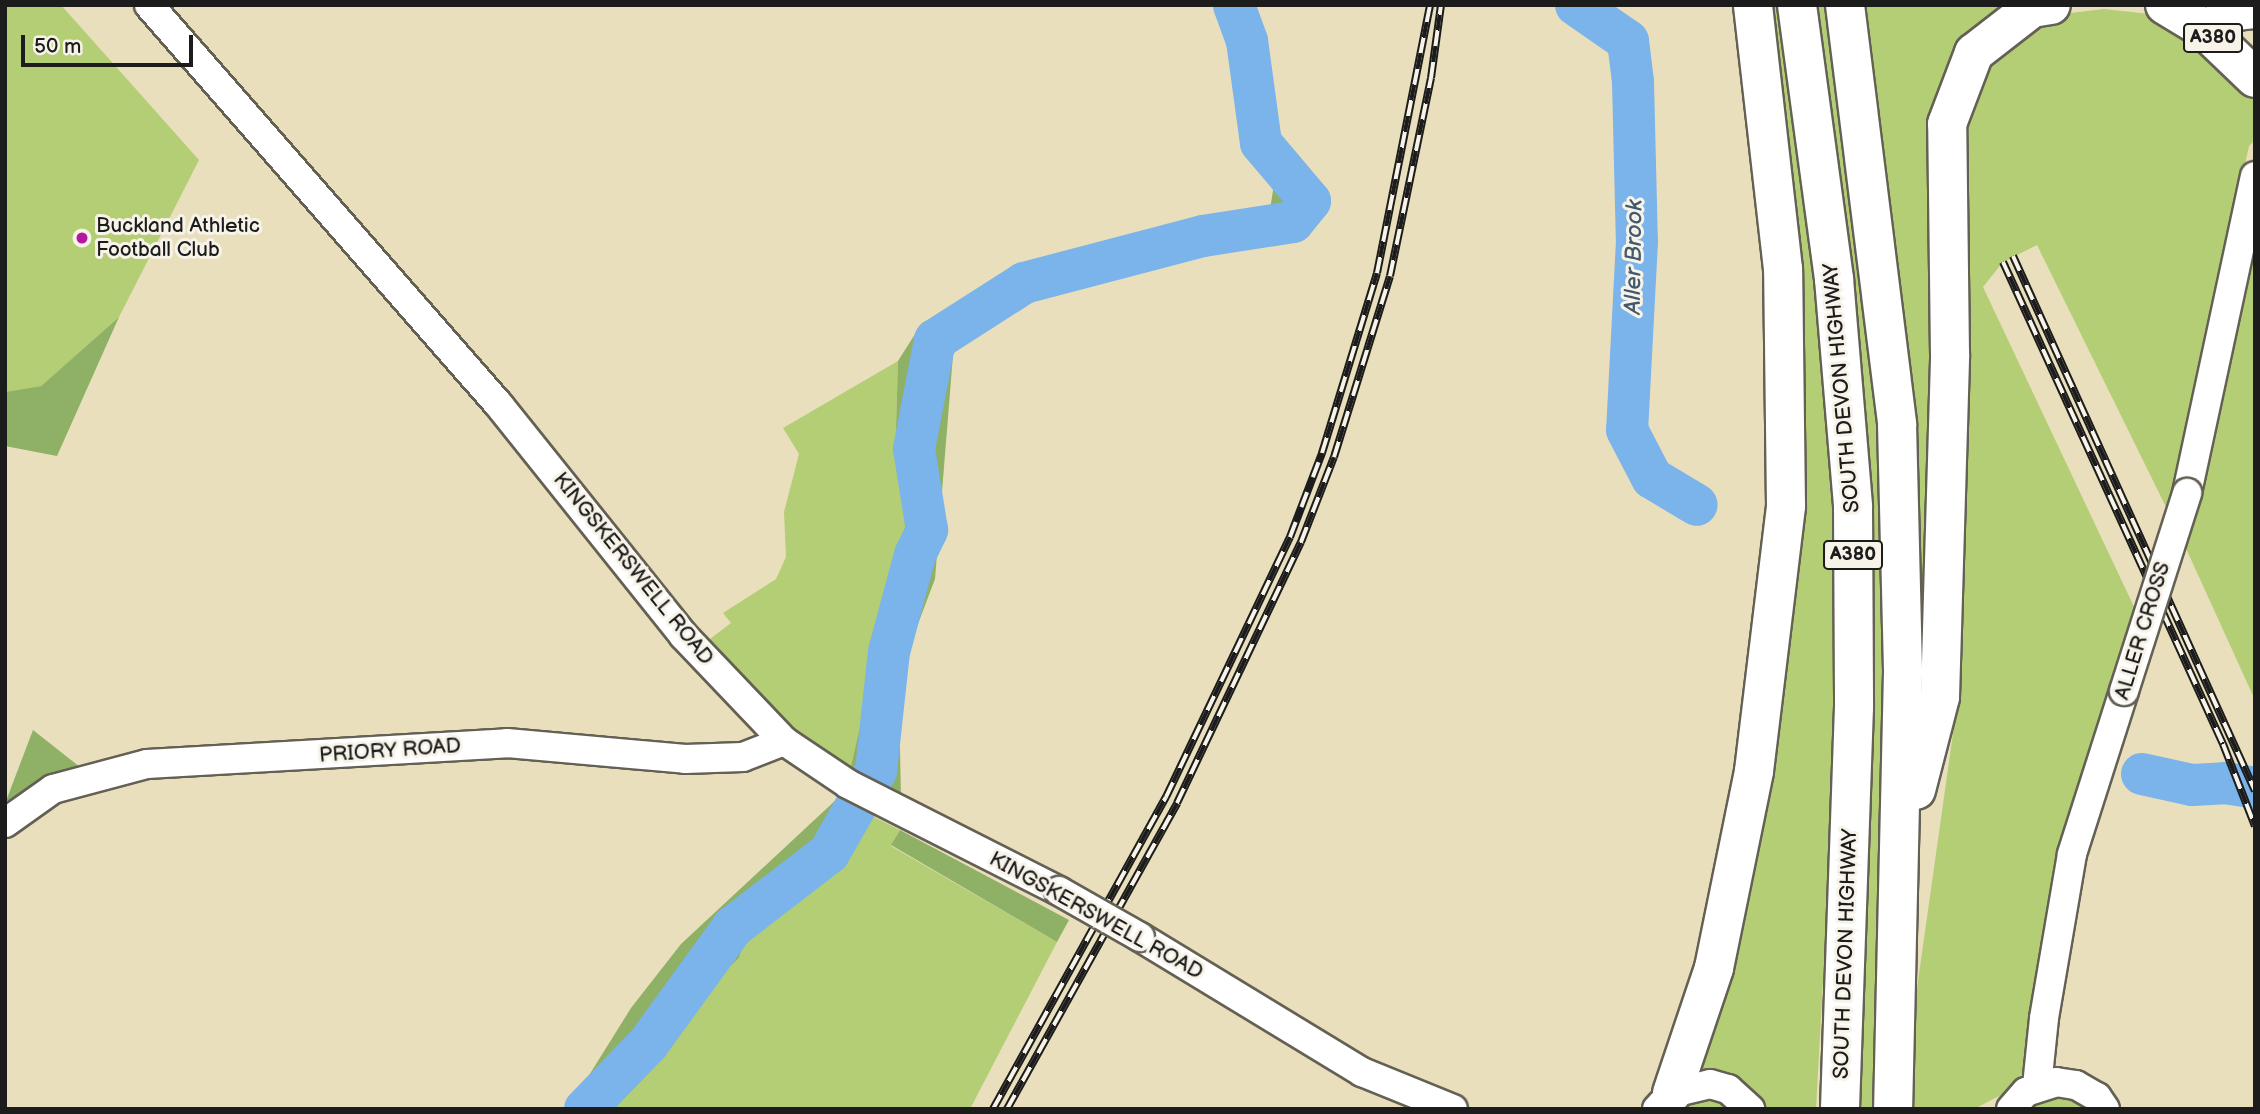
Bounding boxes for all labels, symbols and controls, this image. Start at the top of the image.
scale bar [24,21,196,65]
road number: A380 [2182,22,2244,54]
text: 50 m [34,34,81,59]
water label: Aller Brook [1619,199,1649,315]
place label: Buckland Athletic Football Club [96,213,260,263]
marker: Buckland Athletic Football Club [74,230,90,246]
street label: SOUTH DEVON HIGHWAY [1819,262,1865,514]
street label: KINGSKERSWELL ROAD [548,468,718,670]
road number: A380 [1822,540,1884,570]
street label: ALLER CROSS [2110,559,2176,703]
street label: PRIORY ROAD [318,733,462,769]
street label: SOUTH DEVON HIGHWAY [1829,828,1863,1080]
street label: KINGSKERSWELL ROAD [985,847,1207,985]

